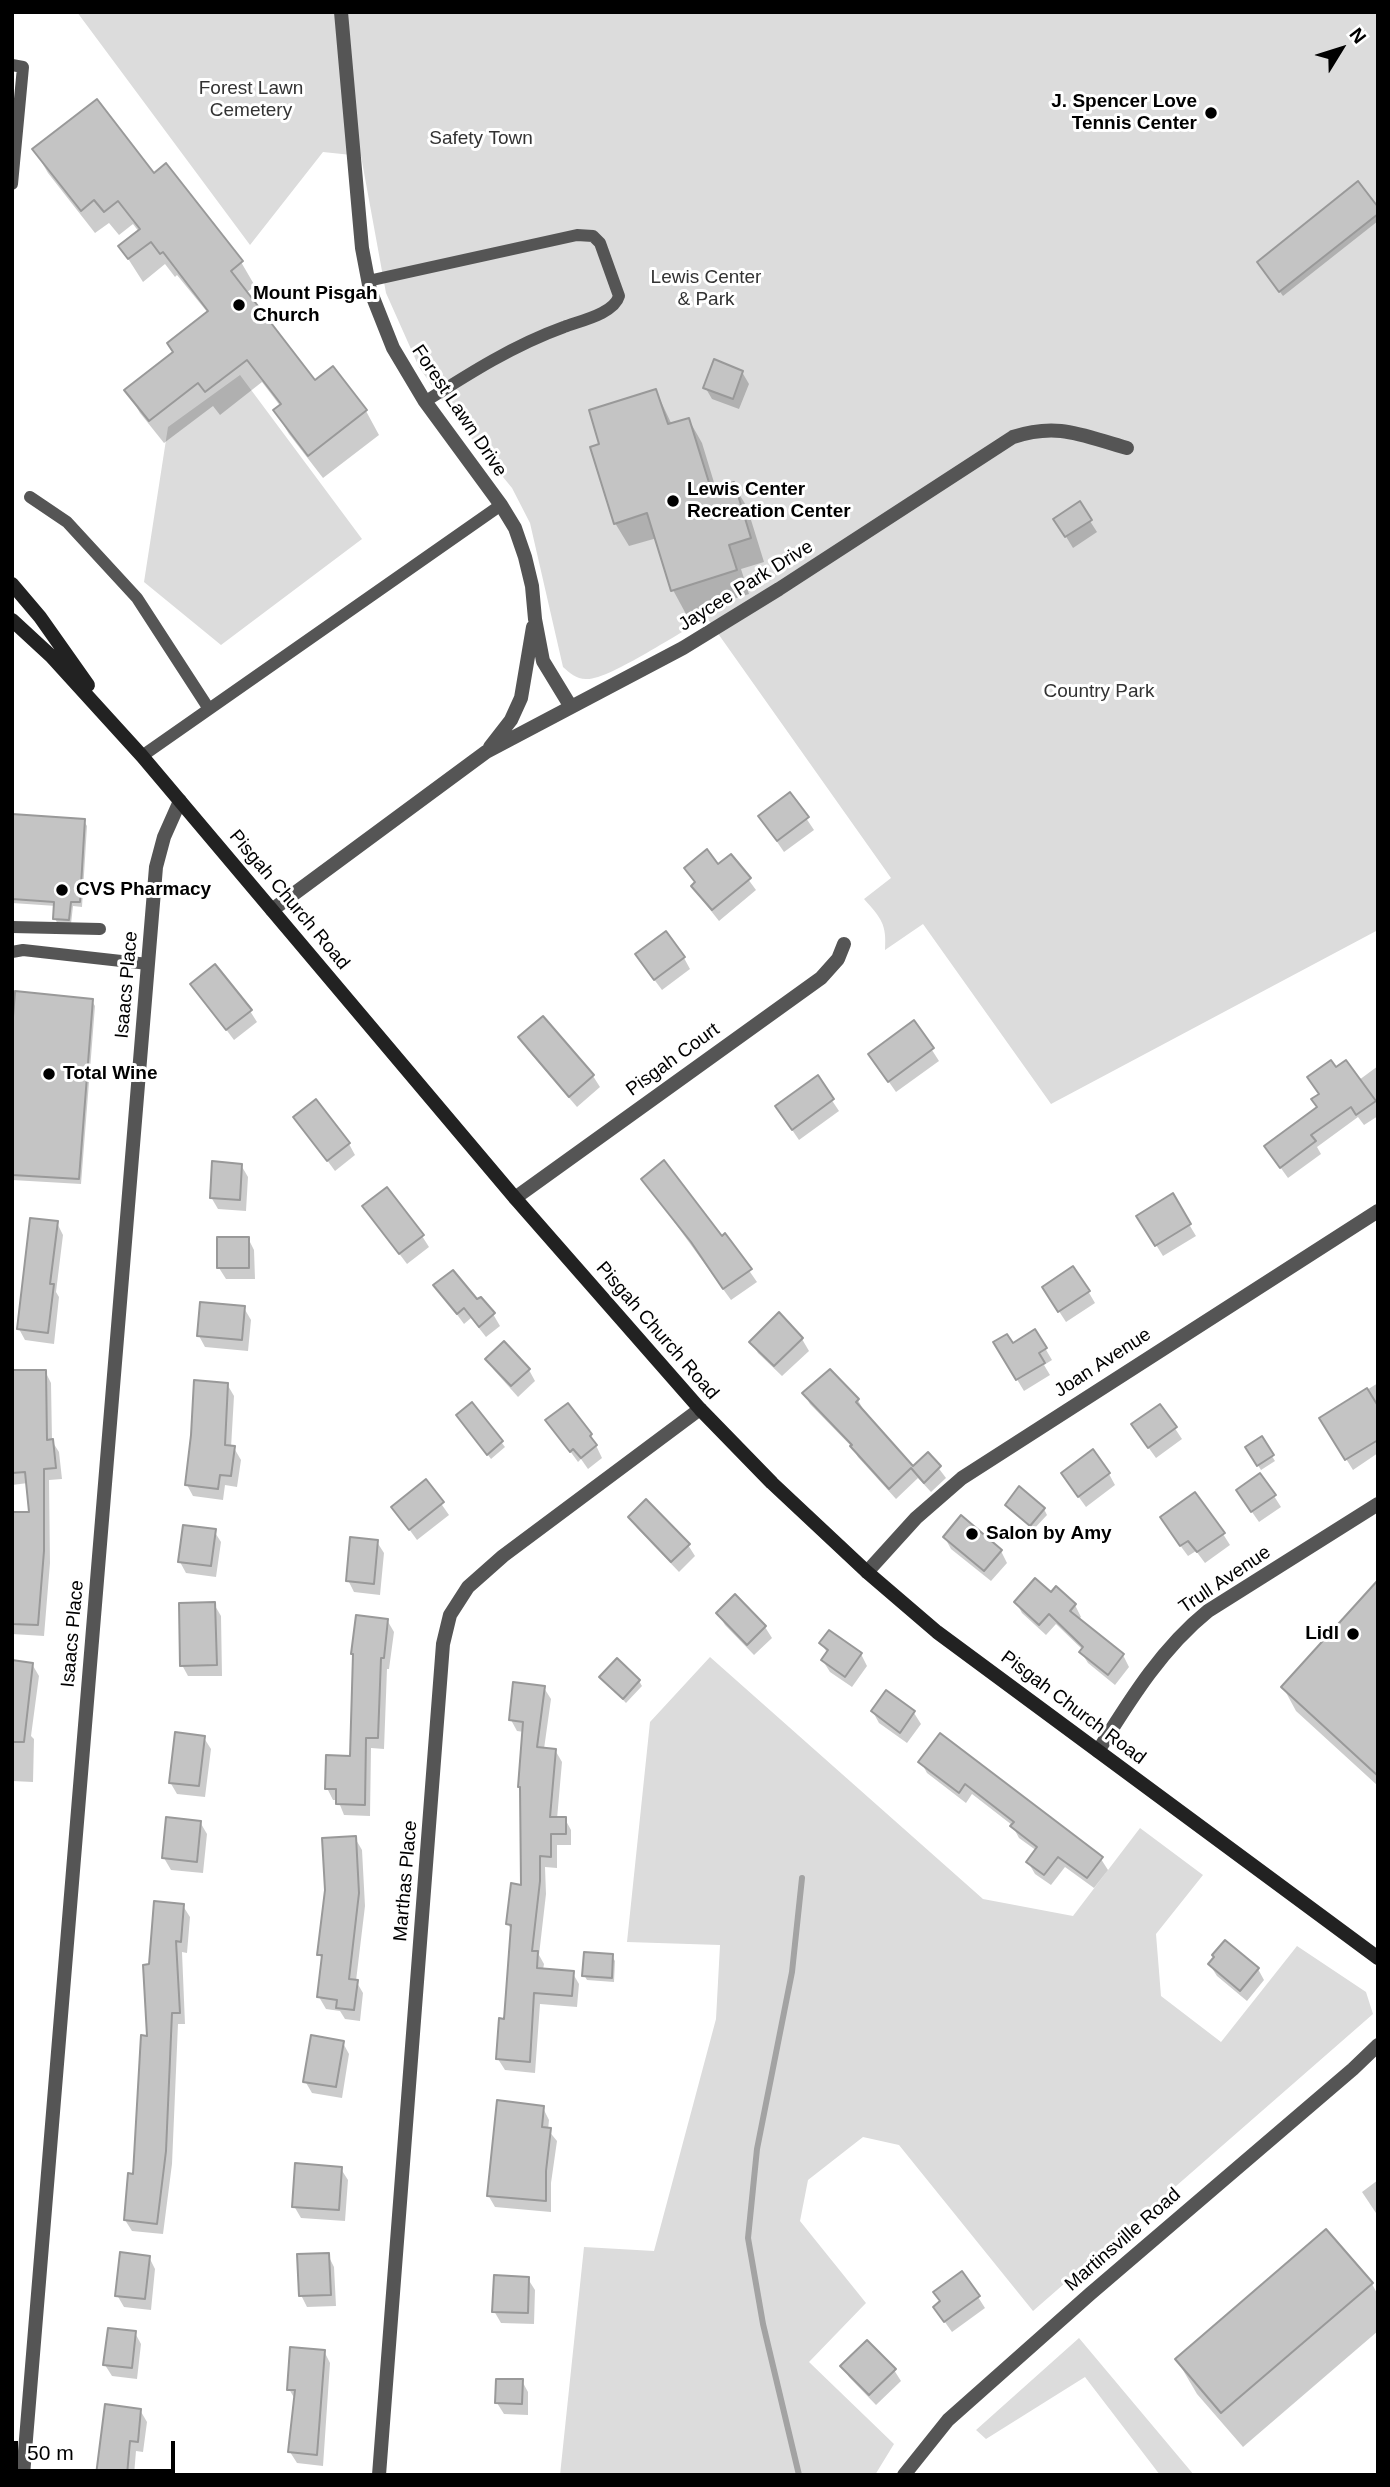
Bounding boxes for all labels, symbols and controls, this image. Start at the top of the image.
north arrow [1306,14,1376,84]
text: N [1345,24,1370,48]
park label: Forest Lawn Cemetery [199,78,303,122]
place label: J. Spencer Love Tennis Center [1051,91,1197,135]
marker: J. Spencer Love Tennis Center [1203,105,1219,121]
park label: Safety Town [429,128,533,150]
park label: Lewis Center & Park [651,267,761,311]
place label: Mount Pisgah Church [253,283,378,327]
marker: Mount Pisgah Church [231,297,247,313]
street label: Forest Lawn Drive [406,341,512,481]
place label: Lewis Center Recreation Center [687,479,851,523]
marker: Lewis Center Recreation Center [665,493,681,509]
street label: Jaycee Park Drive [675,535,817,637]
park label: Country Park [1044,681,1154,703]
street label: Pisgah Church Road [224,826,354,974]
place label: CVS Pharmacy [76,879,211,901]
marker: CVS Pharmacy [54,882,70,898]
street label: Isaacs Place [111,930,143,1040]
street label: Pisgah Court [622,1018,724,1102]
place label: Total Wine [63,1063,157,1085]
marker: Total Wine [41,1066,57,1082]
street label: Pisgah Church Road [591,1257,723,1405]
street label: Joan Avenue [1050,1323,1156,1403]
place label: Salon by Amy [986,1523,1112,1545]
marker: Salon by Amy [964,1526,980,1542]
street label: Trull Avenue [1175,1541,1275,1619]
street label: Isaacs Place [57,1579,89,1689]
place label: Lidl [1305,1623,1339,1645]
marker: Lidl [1345,1626,1361,1642]
street label: Pisgah Church Road [996,1646,1150,1770]
street label: Marthas Place [389,1820,423,1942]
street label: Martinsville Road [1061,2184,1185,2296]
scale bar [18,2428,178,2472]
text: 50 m [27,2441,74,2464]

